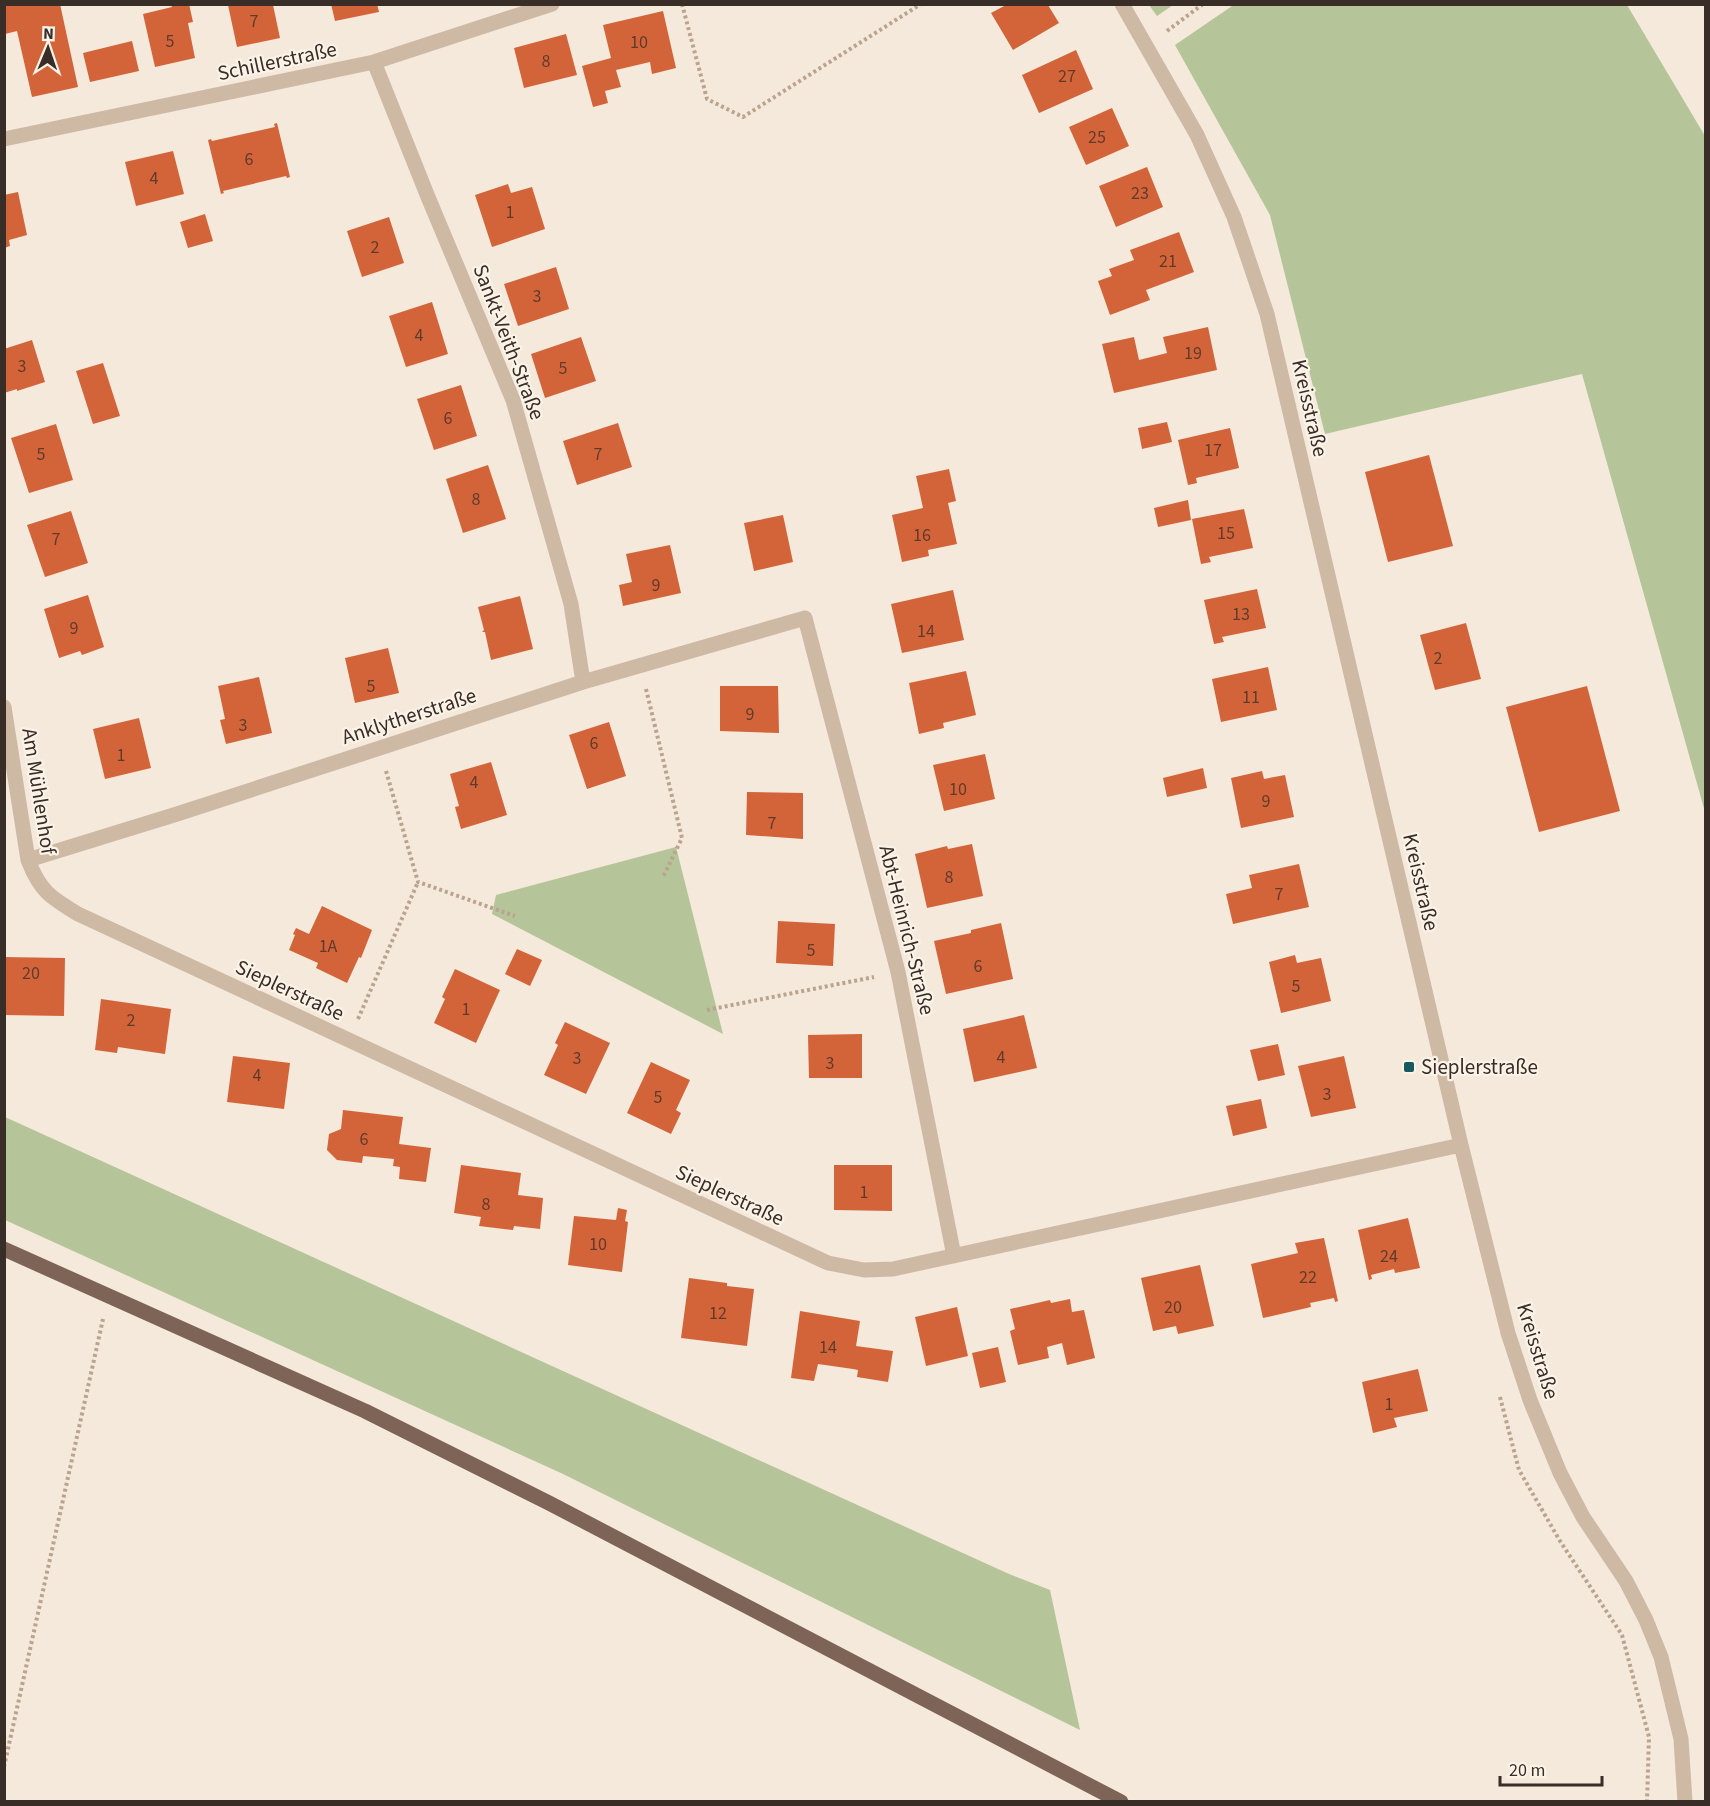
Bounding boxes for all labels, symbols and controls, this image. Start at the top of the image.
house number: 7 [250,9,259,34]
north arrow [18,18,78,78]
text: N [43,23,54,45]
house number: 5 [166,29,175,54]
house number: 10 [630,30,648,55]
street label: Schillerstraße [215,34,339,88]
house number: 8 [542,49,551,74]
house number: 27 [1058,64,1076,89]
house number: 25 [1088,125,1106,150]
house number: 6 [245,147,254,172]
house number: 4 [150,166,159,191]
house number: 23 [1131,181,1149,206]
house number: 1 [506,200,514,225]
house number: 2 [371,235,380,260]
house number: 21 [1159,249,1177,274]
street label: Sankt-Veith-Straße [466,260,552,424]
house number: 3 [533,284,542,309]
house number: 4 [415,323,424,348]
house number: 19 [1184,341,1202,366]
house number: 3 [18,354,27,379]
house number: 5 [559,356,568,381]
street label: Kreisstraße [1284,356,1336,460]
house number: 6 [444,406,453,431]
house number: 17 [1204,438,1222,463]
house number: 5 [37,442,46,467]
house number: 7 [594,442,603,467]
house number: 8 [472,487,481,512]
house number: 15 [1217,521,1235,546]
house number: 16 [913,523,931,548]
house number: 7 [52,527,61,552]
house number: 9 [652,573,661,598]
house number: 13 [1232,602,1250,627]
house number: 9 [70,616,79,641]
house number: 14 [917,619,935,644]
house number: 2 [1434,646,1443,671]
house number: 5 [367,674,376,699]
street label: Anklytherstraße [338,680,480,752]
house number: 11 [1242,685,1260,710]
house number: 9 [746,702,755,727]
house number: 3 [239,713,248,738]
street label: Am Mühlenhof [14,726,64,857]
house number: 6 [590,731,599,756]
house number: 1 [117,743,125,768]
house number: 4 [470,770,479,795]
house number: 10 [949,777,967,802]
house number: 9 [1262,789,1271,814]
house number: 7 [768,811,777,836]
street label: Kreisstraße [1395,830,1447,934]
street label: Abt-Heinrich-Straße [871,842,943,1018]
house number: 8 [945,865,954,890]
house number: 7 [1275,882,1284,907]
house number: 1A [319,934,338,959]
house number: 5 [807,938,816,963]
street label: Sieplerstraße [231,952,349,1028]
house number: 6 [974,954,983,979]
house number: 20 [22,961,40,986]
house number: 5 [1292,974,1301,999]
house number: 1 [462,997,470,1022]
house number: 2 [127,1008,136,1033]
house number: 4 [997,1045,1006,1070]
house number: 3 [573,1046,582,1071]
house number: 3 [826,1051,835,1076]
place label: Sieplerstraße [1421,1052,1538,1082]
marker: Sieplerstraße [1402,1060,1416,1074]
house number: 4 [253,1063,262,1088]
house number: 3 [1323,1082,1332,1107]
house number: 5 [654,1085,663,1110]
house number: 6 [360,1127,369,1152]
street label: Sieplerstraße [671,1157,789,1233]
house number: 1 [860,1180,868,1205]
house number: 8 [482,1192,491,1217]
house number: 10 [589,1232,607,1257]
house number: 24 [1380,1244,1398,1269]
house number: 22 [1299,1265,1317,1290]
house number: 20 [1164,1295,1182,1320]
street label: Kreisstraße [1509,1299,1567,1403]
house number: 12 [709,1301,727,1326]
house number: 14 [819,1335,837,1360]
house number: 1 [1385,1392,1393,1417]
scale bar [1500,1749,1602,1787]
text: 20 m [1509,1758,1545,1783]

